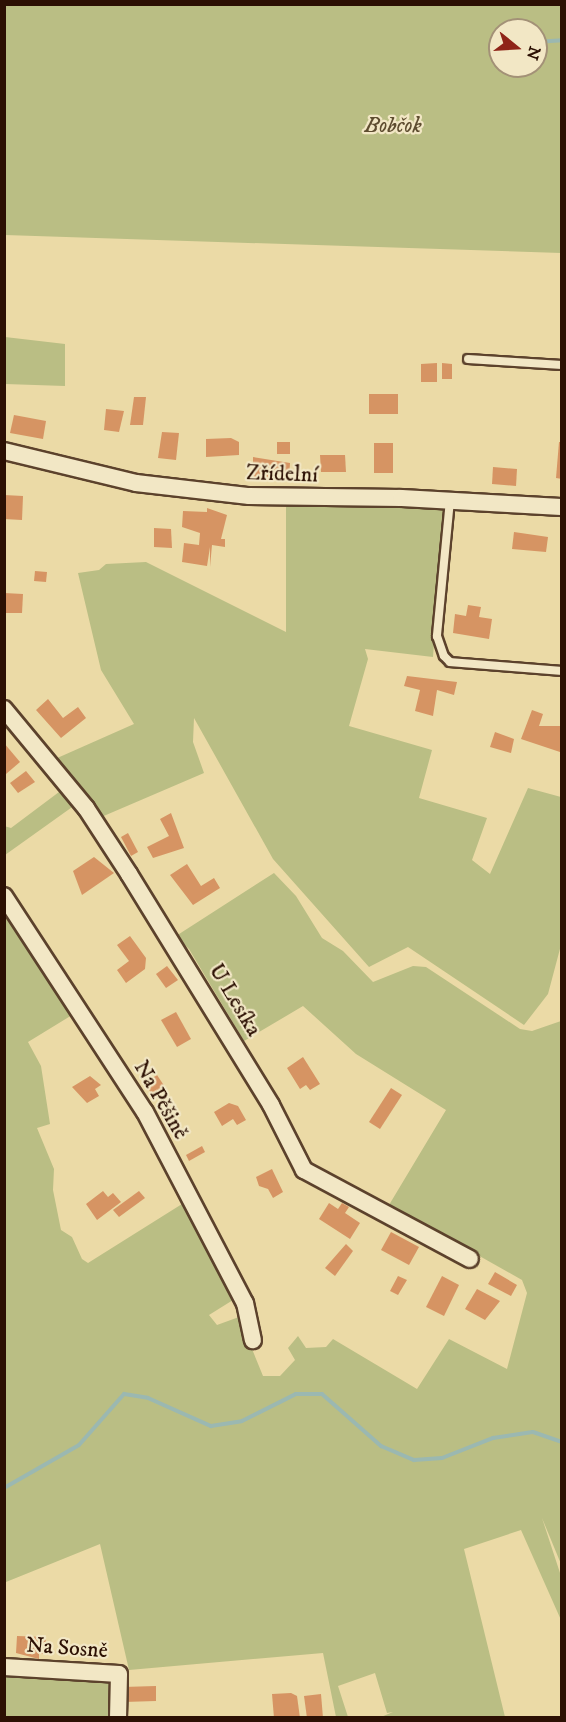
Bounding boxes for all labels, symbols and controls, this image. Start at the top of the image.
north arrow [488,18,548,78]
text: N [522,44,545,62]
park label: Bobčok [364,113,422,139]
street label: Zřídelní [246,460,318,488]
street label: U Lesíka [203,959,267,1041]
street label: Na Pěšině [128,1056,194,1144]
street label: Na Sosně [25,1632,109,1664]

